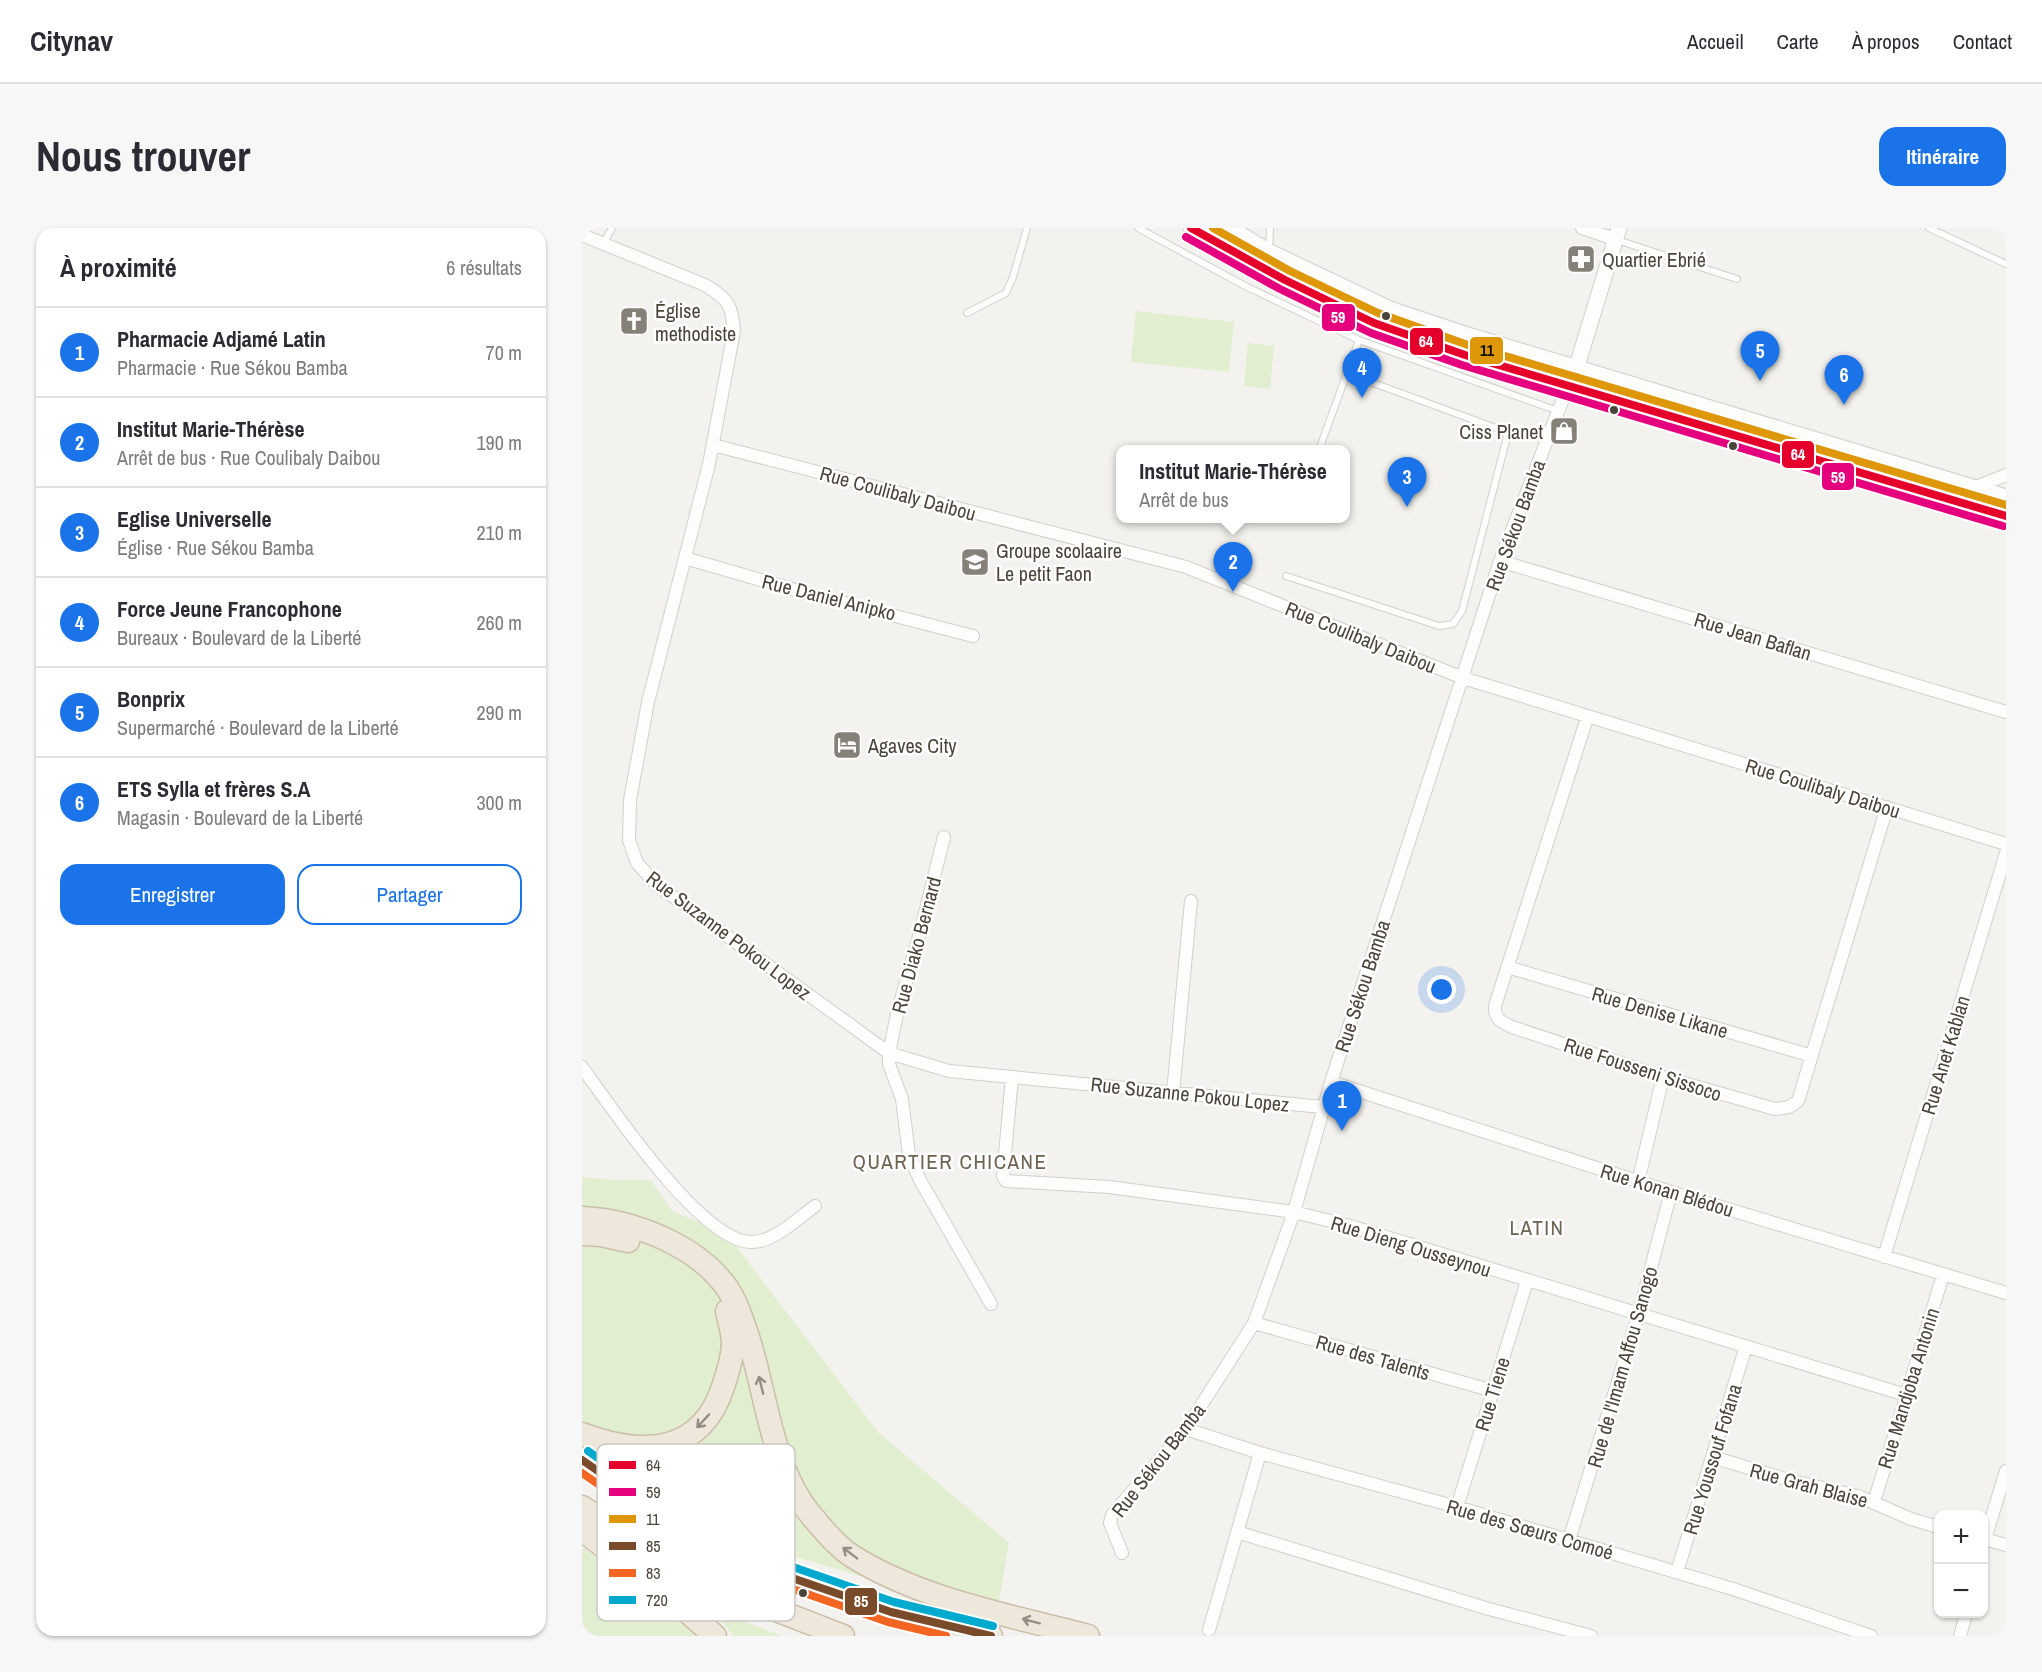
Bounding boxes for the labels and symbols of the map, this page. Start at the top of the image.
pharmacy icon: Quartier Ebrié [1565,243,1597,275]
place label: Quartier Ebrié [1602,246,1706,273]
place label: Église methodiste [655,297,736,347]
line badge: 59 [1321,303,1356,332]
church icon: Église methodiste [618,305,650,337]
text: 59 [1331,306,1345,328]
unlabelled marker [1380,310,1392,322]
line badge: 64 [1409,327,1444,356]
text: 64 [1419,330,1434,352]
pin: 5 [1740,332,1780,381]
line badge: 11 [1469,336,1504,365]
text: 11 [1480,339,1495,361]
pin: 4 [1342,348,1382,398]
pin: 6 [1824,356,1864,405]
unlabelled marker [1608,404,1620,416]
shop icon: Ciss Planet [1548,415,1580,447]
place label: Ciss Planet [1459,418,1543,445]
unlabelled marker [1727,440,1739,452]
line badge: 64 [1781,440,1815,469]
text: 64 [1791,443,1806,465]
street label: Rue Sékou Bamba [1479,456,1551,594]
pin: 3 [1388,458,1426,507]
street label: Rue Coulibaly Daibou [817,459,979,527]
line badge: 59 [1821,462,1855,491]
text: 59 [1831,466,1845,488]
place label: Groupe scolaaire Le petit Faon [996,537,1122,587]
pin: 2 [1214,542,1252,592]
school or university icon: Groupe scolaaire Le petit Faon [959,546,991,578]
street label: Rue Daniel Anipko [759,567,899,627]
street label: Rue Coulibaly Daibou [1282,594,1440,680]
street label: Rue Jean Baflan [1691,605,1815,667]
hotel icon: Agaves City [831,729,863,761]
place label: Agaves City [867,732,957,759]
street label: Rue Coulibaly Daibou [1742,752,1904,824]
street label: Rue Suzanne Pokou Lopez [641,864,817,1006]
street label: Rue Diako Bernard [885,874,947,1016]
street label: Rue Sékou Bamba [1328,916,1396,1056]
your location [1427,975,1456,1004]
street label: Rue Denise Likane [1589,980,1731,1044]
street label: Rue Anet Kablan [1914,992,1976,1118]
street label: Rue Fousseni Sissoco [1561,1031,1725,1107]
street label: Rue Suzanne Pokou Lopez [1089,1070,1291,1118]
pin: 1 [1322,1082,1362,1131]
district label: QUARTIER CHICANE [853,1147,1047,1176]
street label: Rue Konan Blédou [1597,1157,1737,1223]
street label: Rue Dieng Ousseynou [1328,1209,1494,1283]
district label: LATIN [1509,1213,1565,1242]
street label: Rue de l'Imam Affou Sanogo [1580,1263,1664,1471]
street label: Rue Mandjoba Antonin [1871,1304,1945,1472]
street label: Rue des Talents [1313,1328,1433,1386]
street label: Rue Tiene [1468,1354,1516,1434]
one-way arrow [754,1376,766,1395]
street label: Rue Youssouf Fofana [1676,1380,1748,1538]
street label: Rue Sékou Bamba [1105,1397,1211,1523]
one-way arrow [697,1413,711,1428]
legend [597,1444,795,1621]
text: 64 [646,1454,661,1476]
street label: Rue Grah Blaise [1747,1456,1871,1514]
text: 59 [646,1481,661,1503]
street label: Rue des Sœurs Comoé [1443,1492,1617,1566]
text: 11 [646,1508,660,1530]
text: 85 [646,1535,661,1557]
one-way arrow [842,1546,858,1559]
text: 83 [646,1562,661,1584]
unlabelled marker [797,1587,809,1599]
line badge: 85 [844,1587,878,1616]
text: 720 [646,1589,668,1611]
text: 85 [854,1590,868,1612]
one-way arrow [1022,1615,1041,1626]

